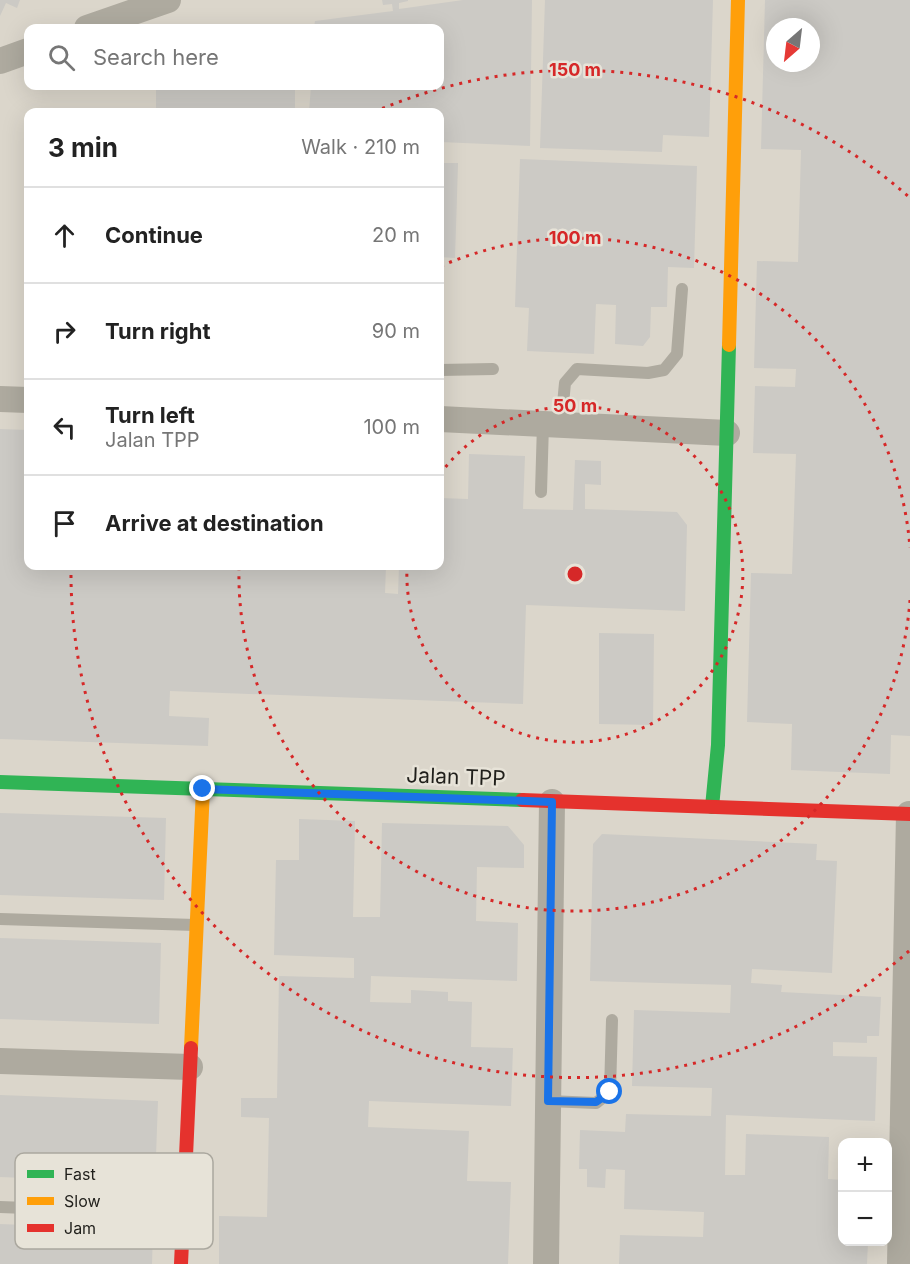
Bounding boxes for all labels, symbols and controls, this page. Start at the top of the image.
north arrow [766,18,820,72]
search box [24,24,444,90]
icon: search [45,41,78,74]
text: Search here [93,44,219,70]
text: 150 m [549,59,601,80]
text: 3 min [48,132,118,163]
text: Walk · 210 m [301,135,420,159]
icon: ahead [48,219,81,252]
text: Continue [105,222,203,248]
text: 20 m [372,223,420,247]
text: 100 m [549,227,601,248]
icon: right [48,315,81,348]
text: Turn right [105,318,211,344]
text: 90 m [372,319,420,343]
text: 50 m [553,395,597,416]
text: Turn left [105,402,195,428]
icon: left [48,411,81,444]
text: 100 m [363,415,420,439]
text: Jalan TPP [105,428,200,452]
icon: arrive [48,507,81,540]
text: Arrive at destination [105,510,324,536]
centre of rings [565,564,585,584]
street label: Jalan TPP [406,762,506,791]
route end [189,775,215,801]
route start [596,1078,622,1104]
map controls [838,1138,892,1246]
button: + [838,1138,892,1192]
legend [15,1153,213,1249]
text: Fast [64,1164,96,1184]
text: Slow [64,1191,101,1211]
button: − [838,1192,892,1246]
text: Jam [64,1218,96,1238]

